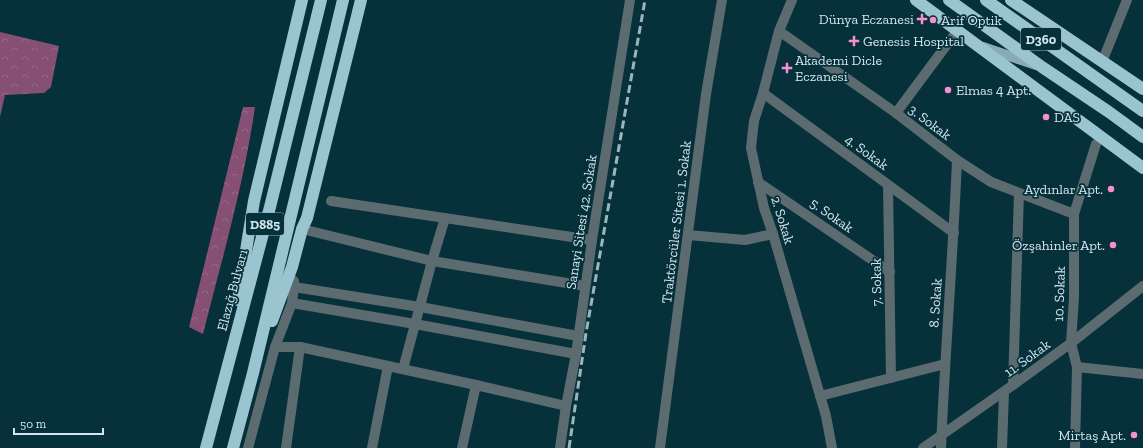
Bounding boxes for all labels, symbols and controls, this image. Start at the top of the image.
place label: Dünya Eczanesi [819,11,914,28]
place label: Arif Optik [941,12,1003,29]
marker: Dünya Eczanesi [917,14,927,24]
marker: Arif Optik [928,15,938,25]
road number: D360 [1021,28,1061,50]
place label: Genesis Hospital [863,33,964,50]
marker: Genesis Hospital [848,35,860,47]
place label: Akademi Dicle Eczanesi [795,52,883,85]
marker: Akademi Dicle Eczanesi [782,63,792,73]
place label: Elmas 4 Apt. [956,82,1031,99]
marker: Elmas 4 Apt. [943,85,953,95]
street label: 3. Sokak [905,101,955,144]
place label: DAS [1054,109,1080,126]
marker: DAS [1041,112,1051,122]
street label: 4. Sokak [842,131,892,174]
street label: Traktörcüler Sitesi 1. Sokak [658,139,695,304]
street label: Sanayi Sitesi 42. Sokak [562,153,601,291]
place label: Aydınlar Apt. [1024,181,1103,198]
marker: Aydınlar Apt. [1106,184,1116,194]
street label: 2. Sokak [767,194,798,247]
street label: 5. Sokak [807,194,857,237]
road number: D885 [246,213,284,235]
place label: Özşahinler Apt. [1012,237,1105,254]
marker: Özşahinler Apt. [1108,240,1118,250]
street label: Elazığ Bulvarı [213,248,252,333]
street label: 7. Sokak [868,257,885,306]
street label: 10. Sokak [1050,265,1069,322]
street label: 8. Sokak [925,277,946,328]
street label: 11. Sokak [1001,336,1054,381]
scale bar [14,410,103,436]
text: 50 m [20,417,47,431]
place label: Mirtaş Apt. [1058,427,1126,444]
marker: Mirtaş Apt. [1129,430,1139,440]

